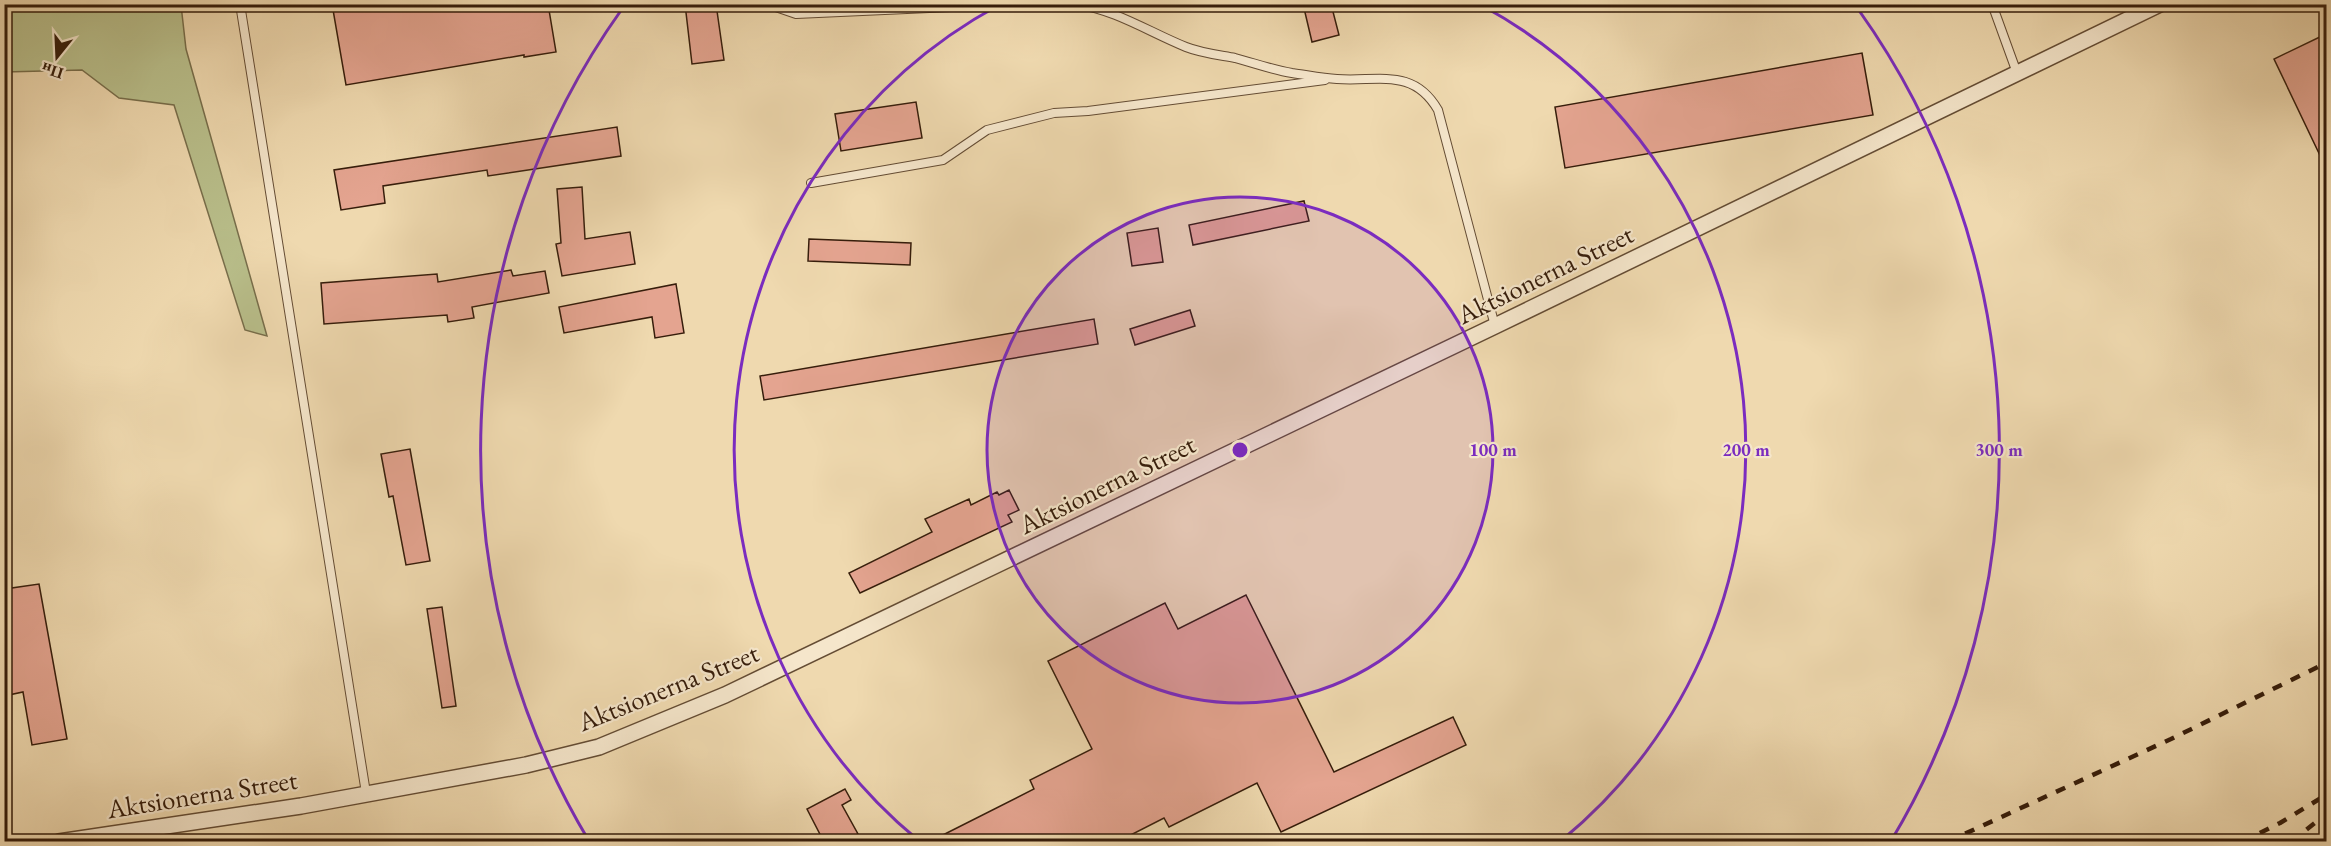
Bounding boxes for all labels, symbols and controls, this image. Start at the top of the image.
north arrow [27,27,87,87]
text: Пн [39,57,66,84]
street label: Aktsionerna Street [1450,216,1639,332]
street label: Aktsionerna Street [1012,426,1201,542]
text: 100 m [1469,438,1517,461]
text: 200 m [1722,438,1770,461]
text: 300 m [1975,438,2023,461]
centre of rings [1230,440,1250,460]
street label: Aktsionerna Street [571,635,764,740]
street label: Aktsionerna Street [103,762,300,826]

